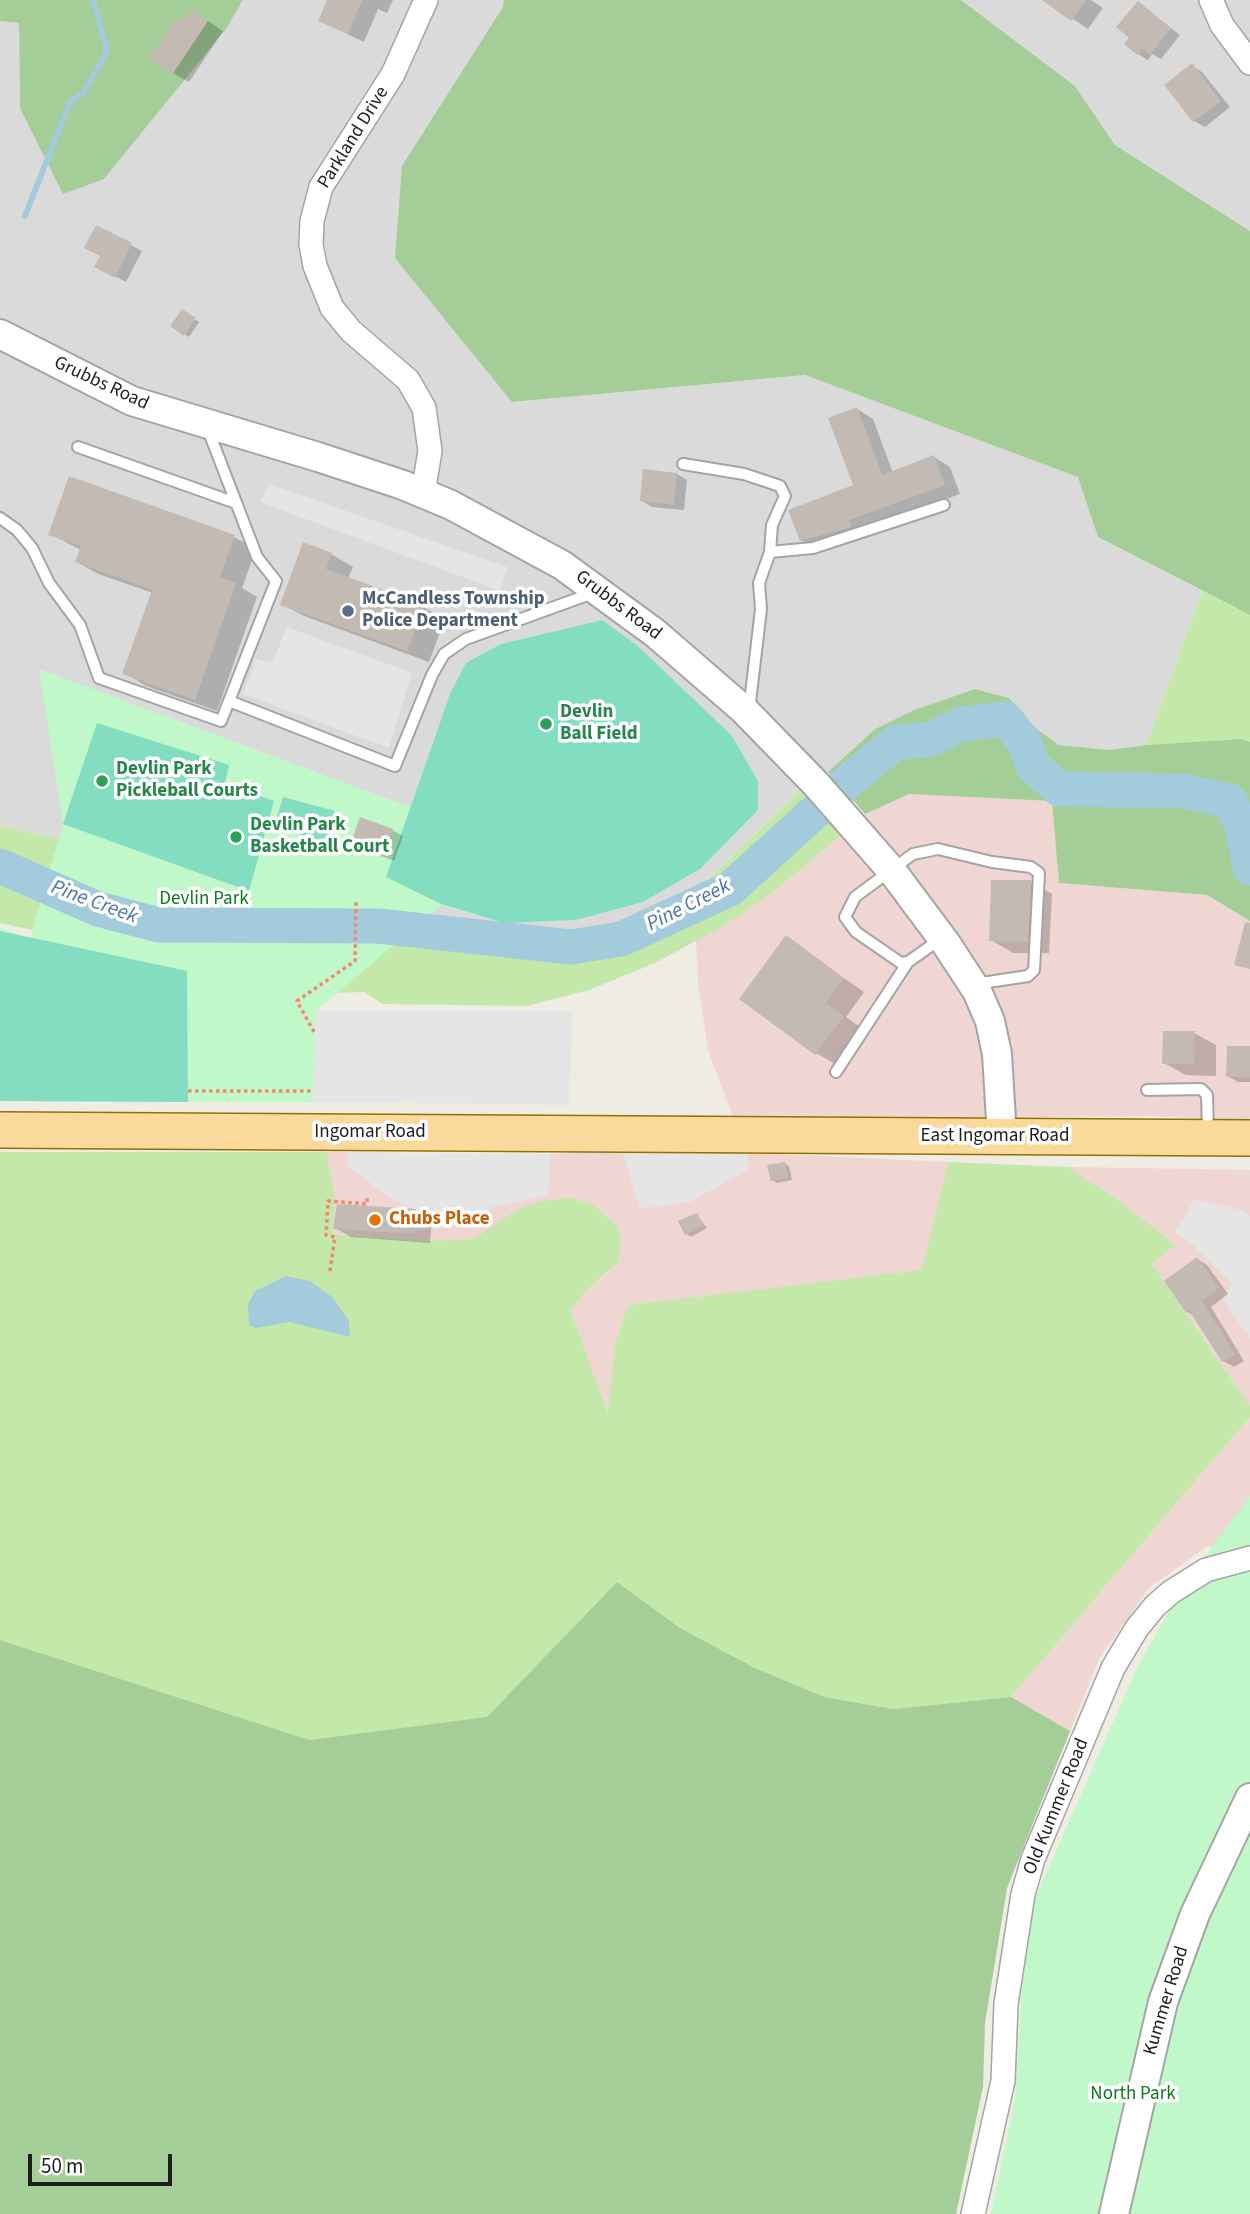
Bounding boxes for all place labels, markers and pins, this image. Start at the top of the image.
place label: McCandless Township Police Department [362,589,545,633]
marker: McCandless Township Police Department [340,603,356,619]
place label: Devlin Ball Field [560,702,638,746]
marker: Devlin Ball Field [538,716,554,732]
place label: Devlin Park Pickleball Courts [116,759,258,803]
marker: Devlin Park Pickleball Courts [94,773,110,789]
place label: Devlin Park Basketball Court [250,815,389,859]
marker: Devlin Park Basketball Court [228,829,244,845]
place label: Chubs Place [389,1209,490,1231]
marker: Chubs Place [367,1212,383,1228]

